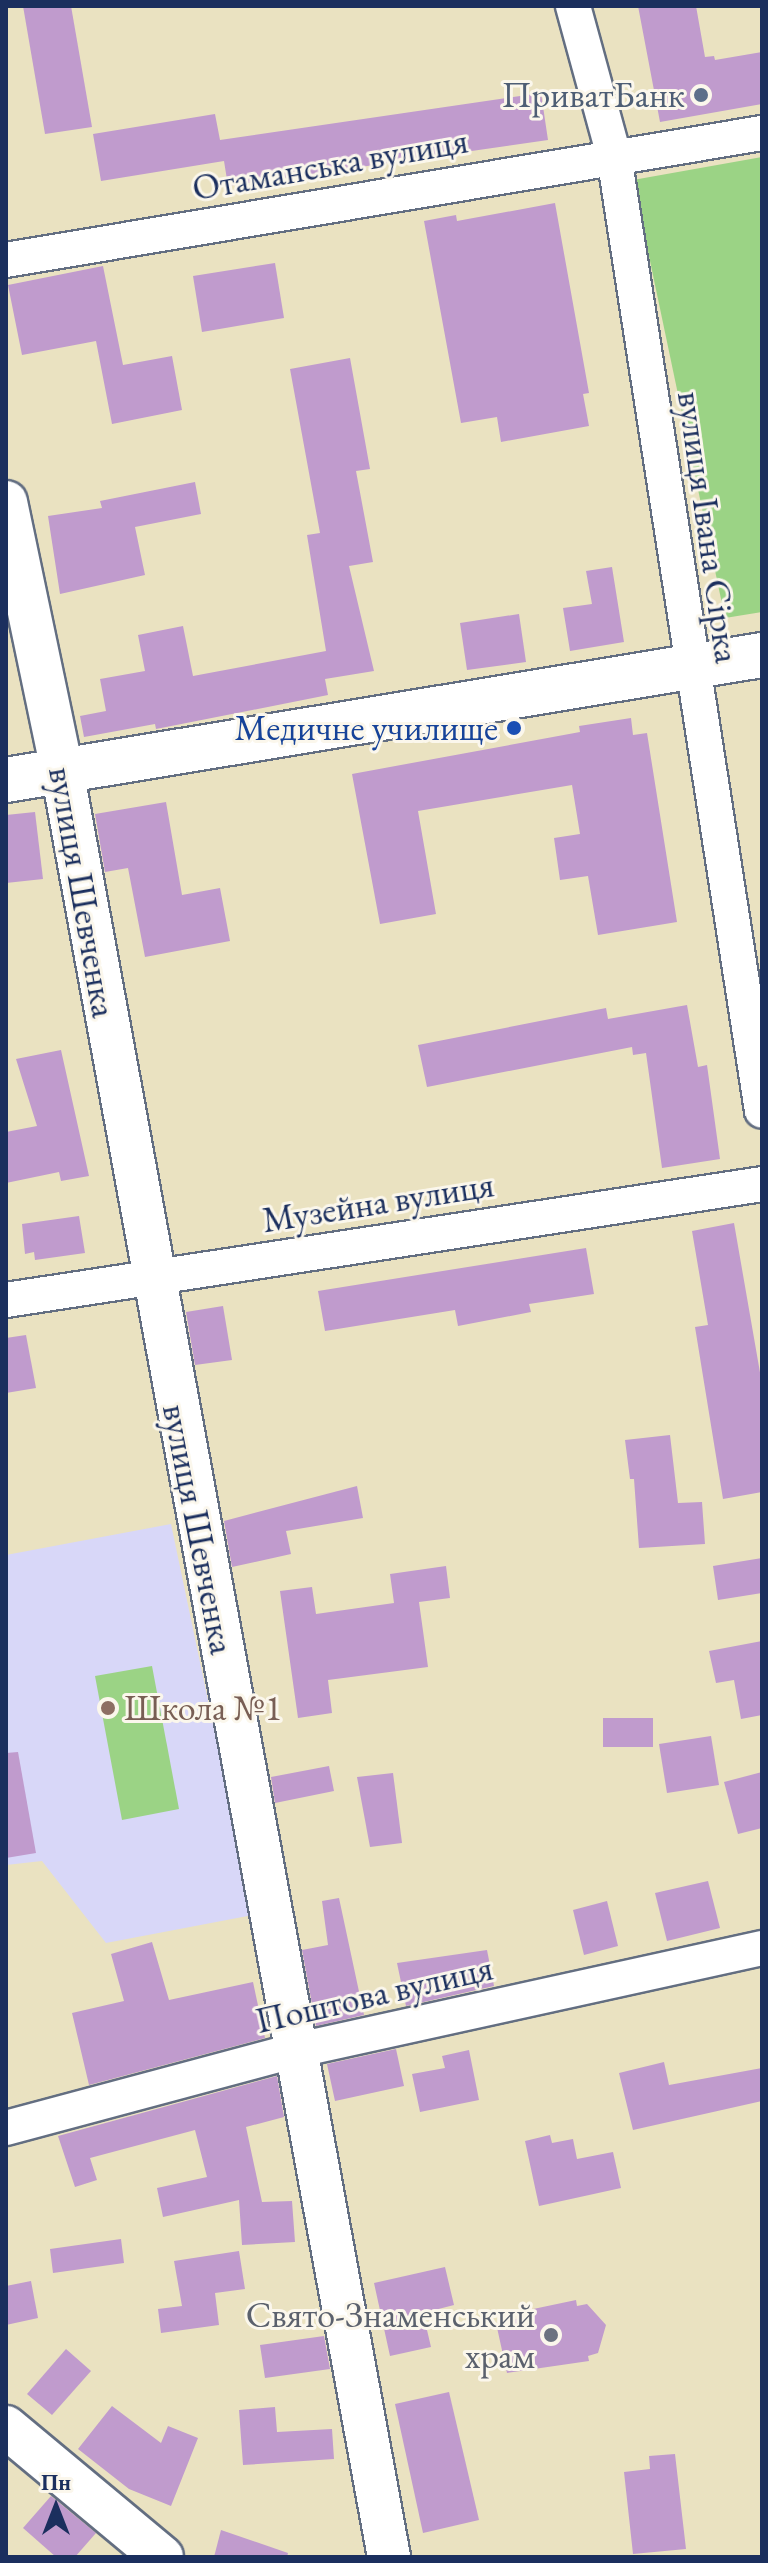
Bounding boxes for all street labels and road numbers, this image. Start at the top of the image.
street label: Отаманська вулиця [189,118,471,210]
street label: вулиця Івана Сірка [669,388,749,666]
street label: вулиця Шевченка [40,763,126,1021]
street label: Музейна вулиця [259,1162,497,1242]
street label: вулиця Шевченка [154,1400,244,1658]
street label: Поштова вулиця [251,1946,497,2042]

